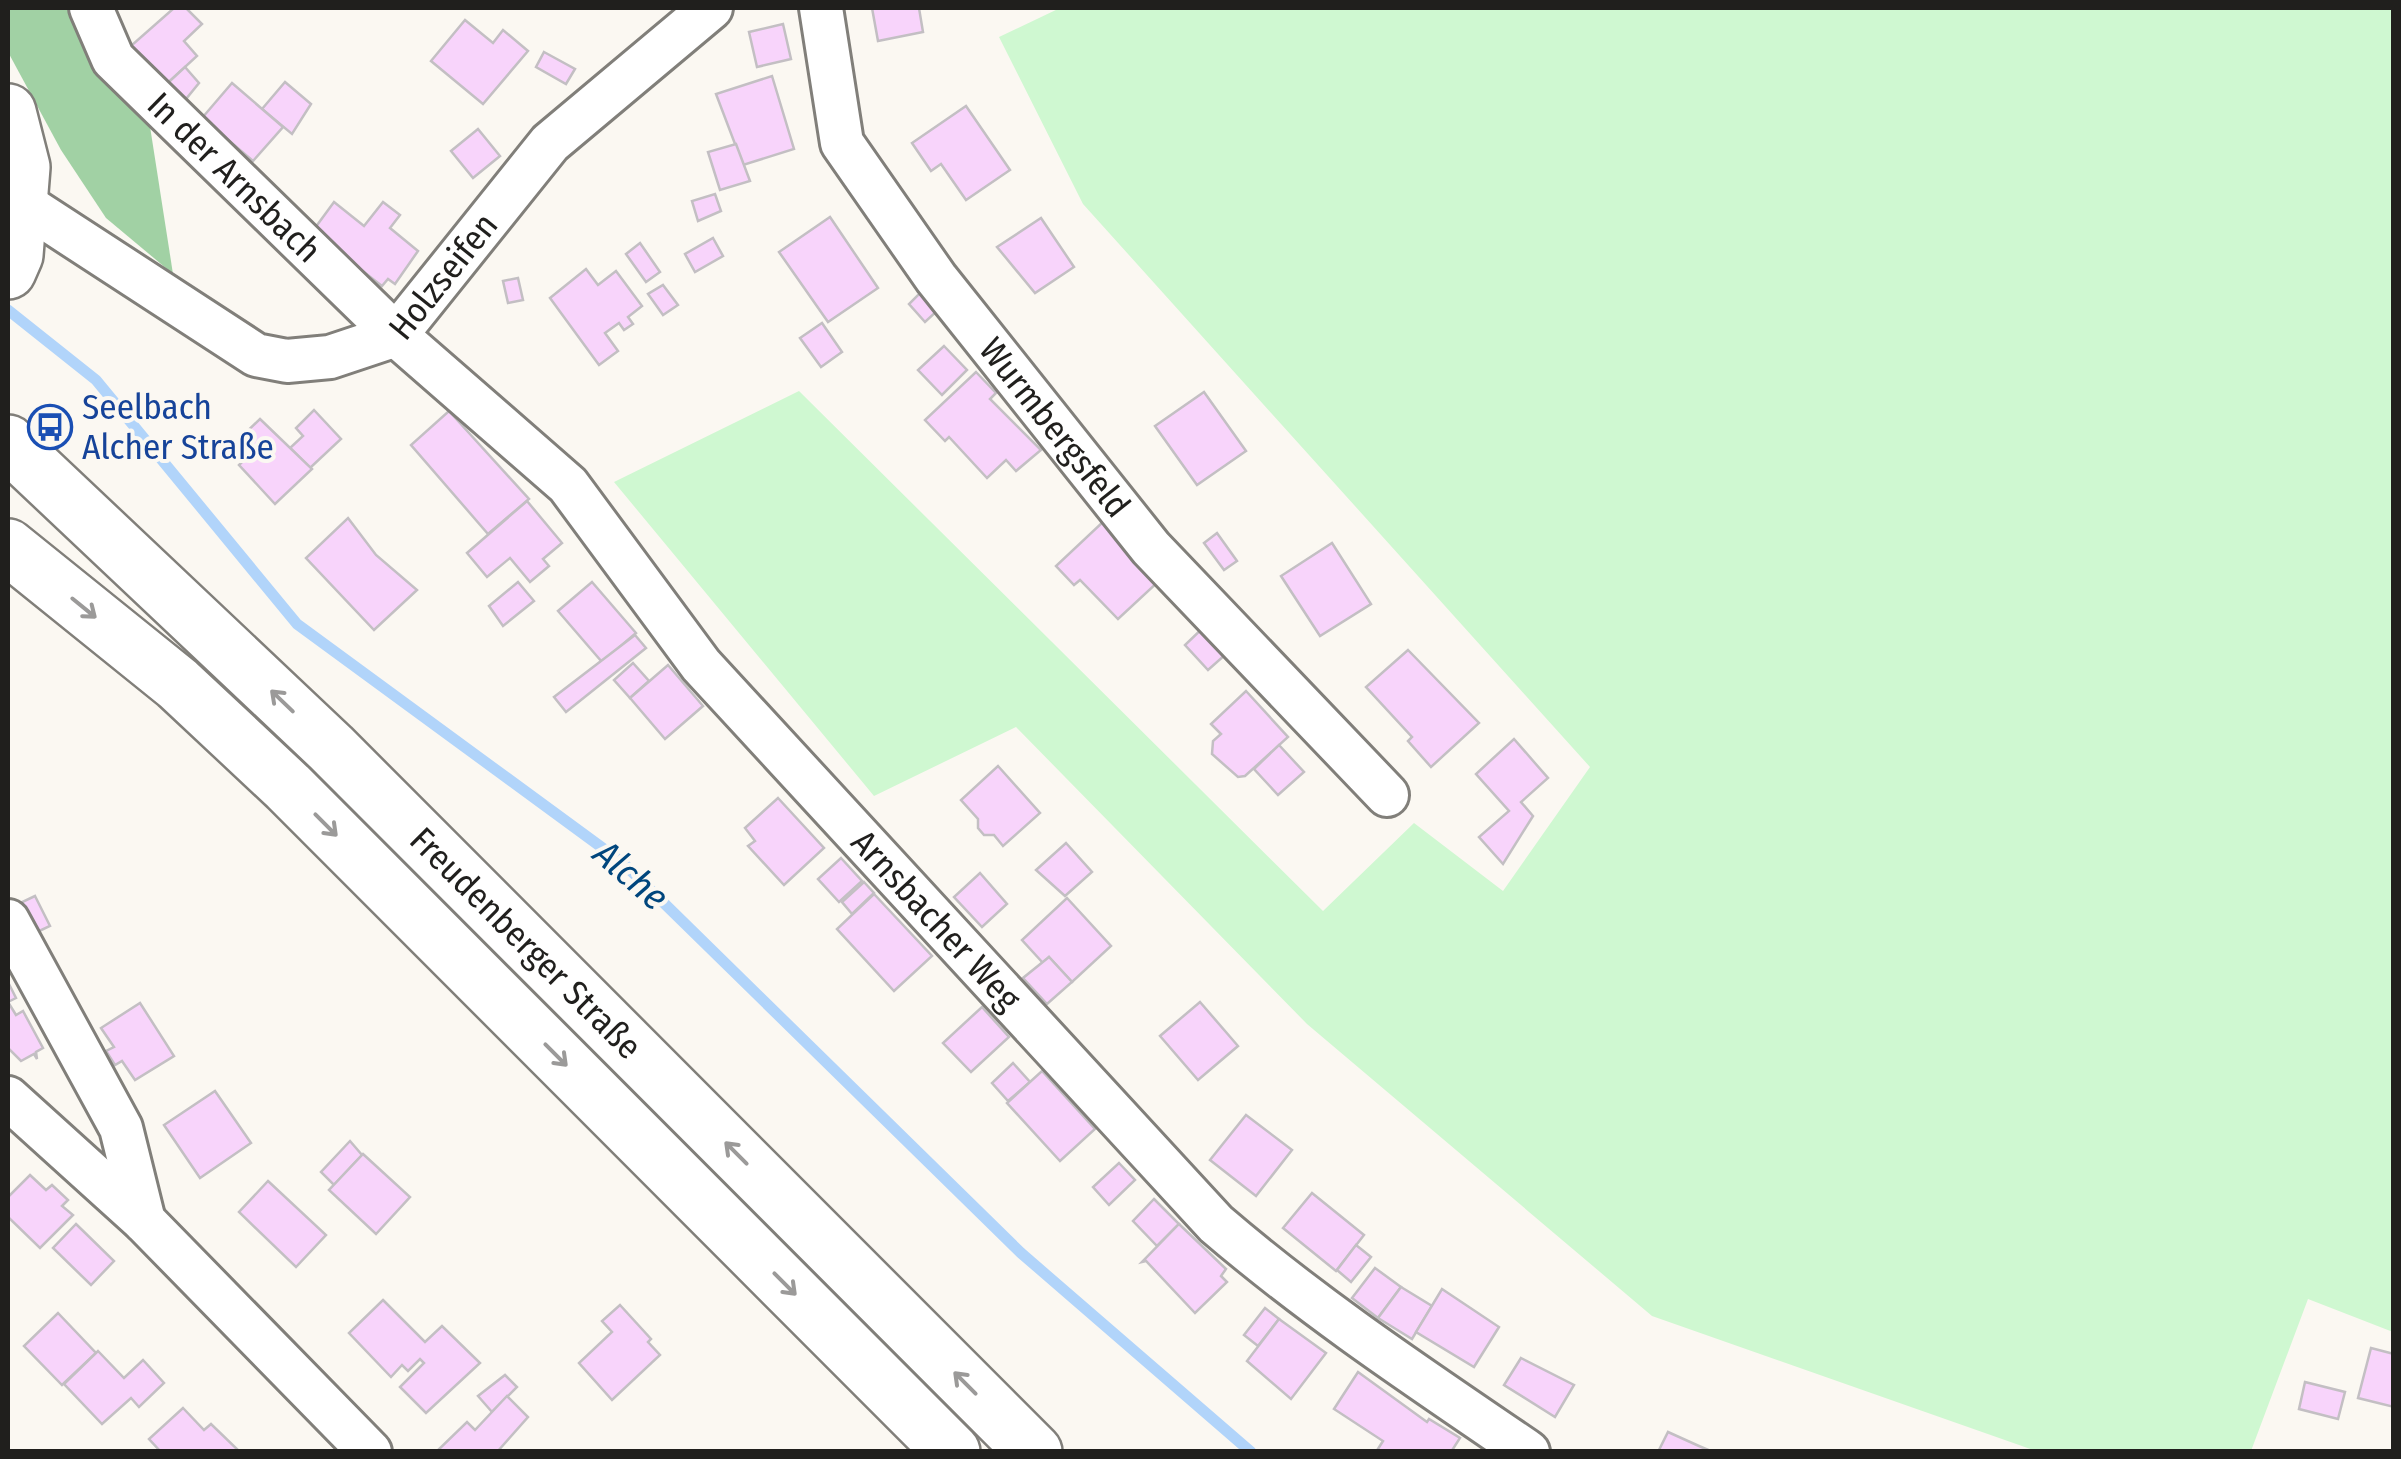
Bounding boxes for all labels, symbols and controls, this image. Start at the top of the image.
street label: In der Arnsbach [139,84,330,271]
street label: Holzseifen [380,205,506,348]
street label: Wurmbergsfeld [971,329,1139,526]
place label: Seelbach Alcher Straße [82,386,274,468]
bus stop icon: Seelbach Alcher Straße [27,404,73,450]
one-way arrow [70,597,96,619]
one-way arrow [270,690,295,714]
one-way arrow [313,812,337,836]
street label: Freudenberger Straße [401,819,650,1068]
street label: Arnsbacher Weg [843,821,1030,1020]
water label: Alche [583,829,678,920]
one-way arrow [543,1042,567,1066]
one-way arrow [724,1141,748,1165]
one-way arrow [773,1272,797,1296]
one-way arrow [954,1371,978,1395]

